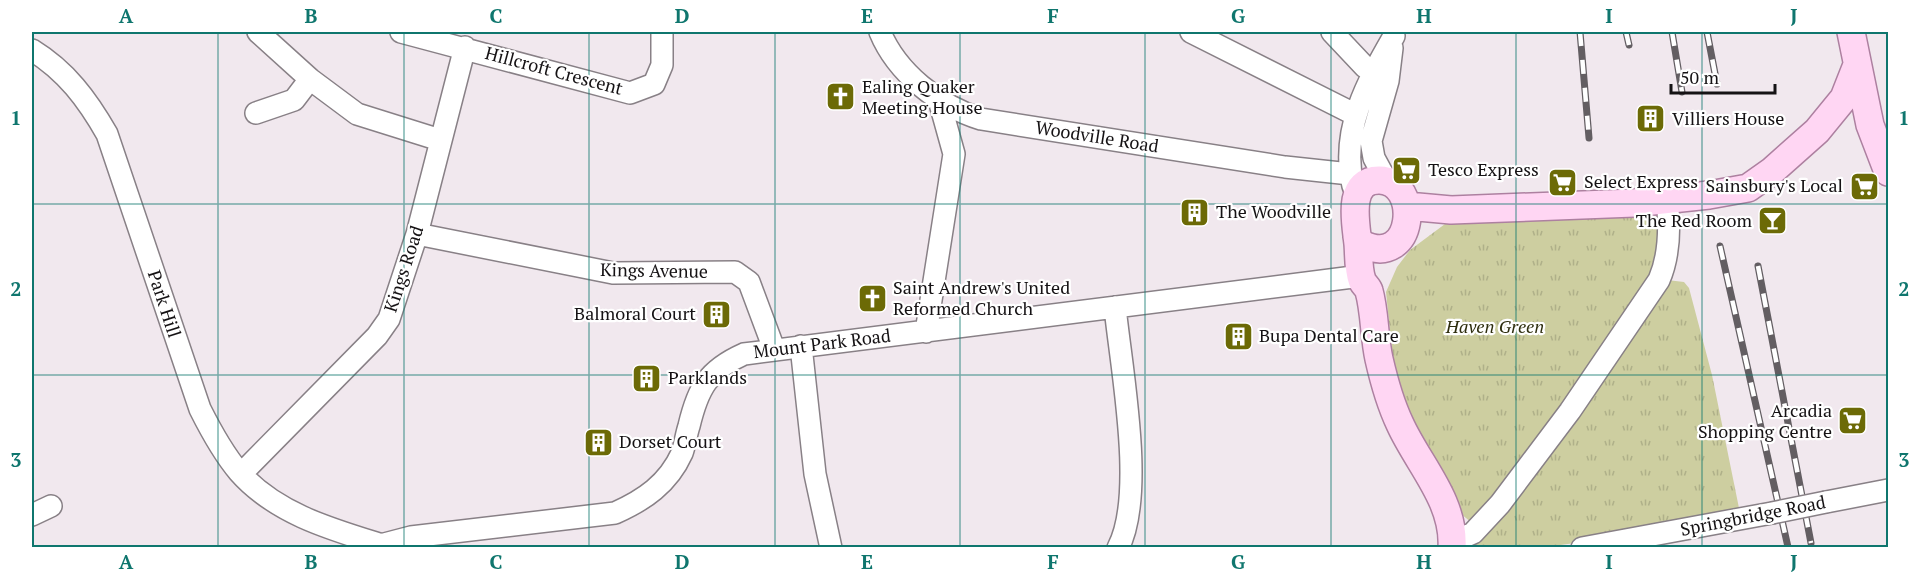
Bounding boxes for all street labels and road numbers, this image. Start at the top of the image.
street label: Hillcroft Crescent [483,40,626,100]
street label: Woodville Road [1034,114,1161,158]
street label: Kings Road [378,222,428,315]
street label: Kings Avenue [600,257,708,283]
street label: Park Hill [143,267,187,341]
street label: Mount Park Road [752,323,892,363]
street label: Springbridge Road [1678,489,1828,541]

